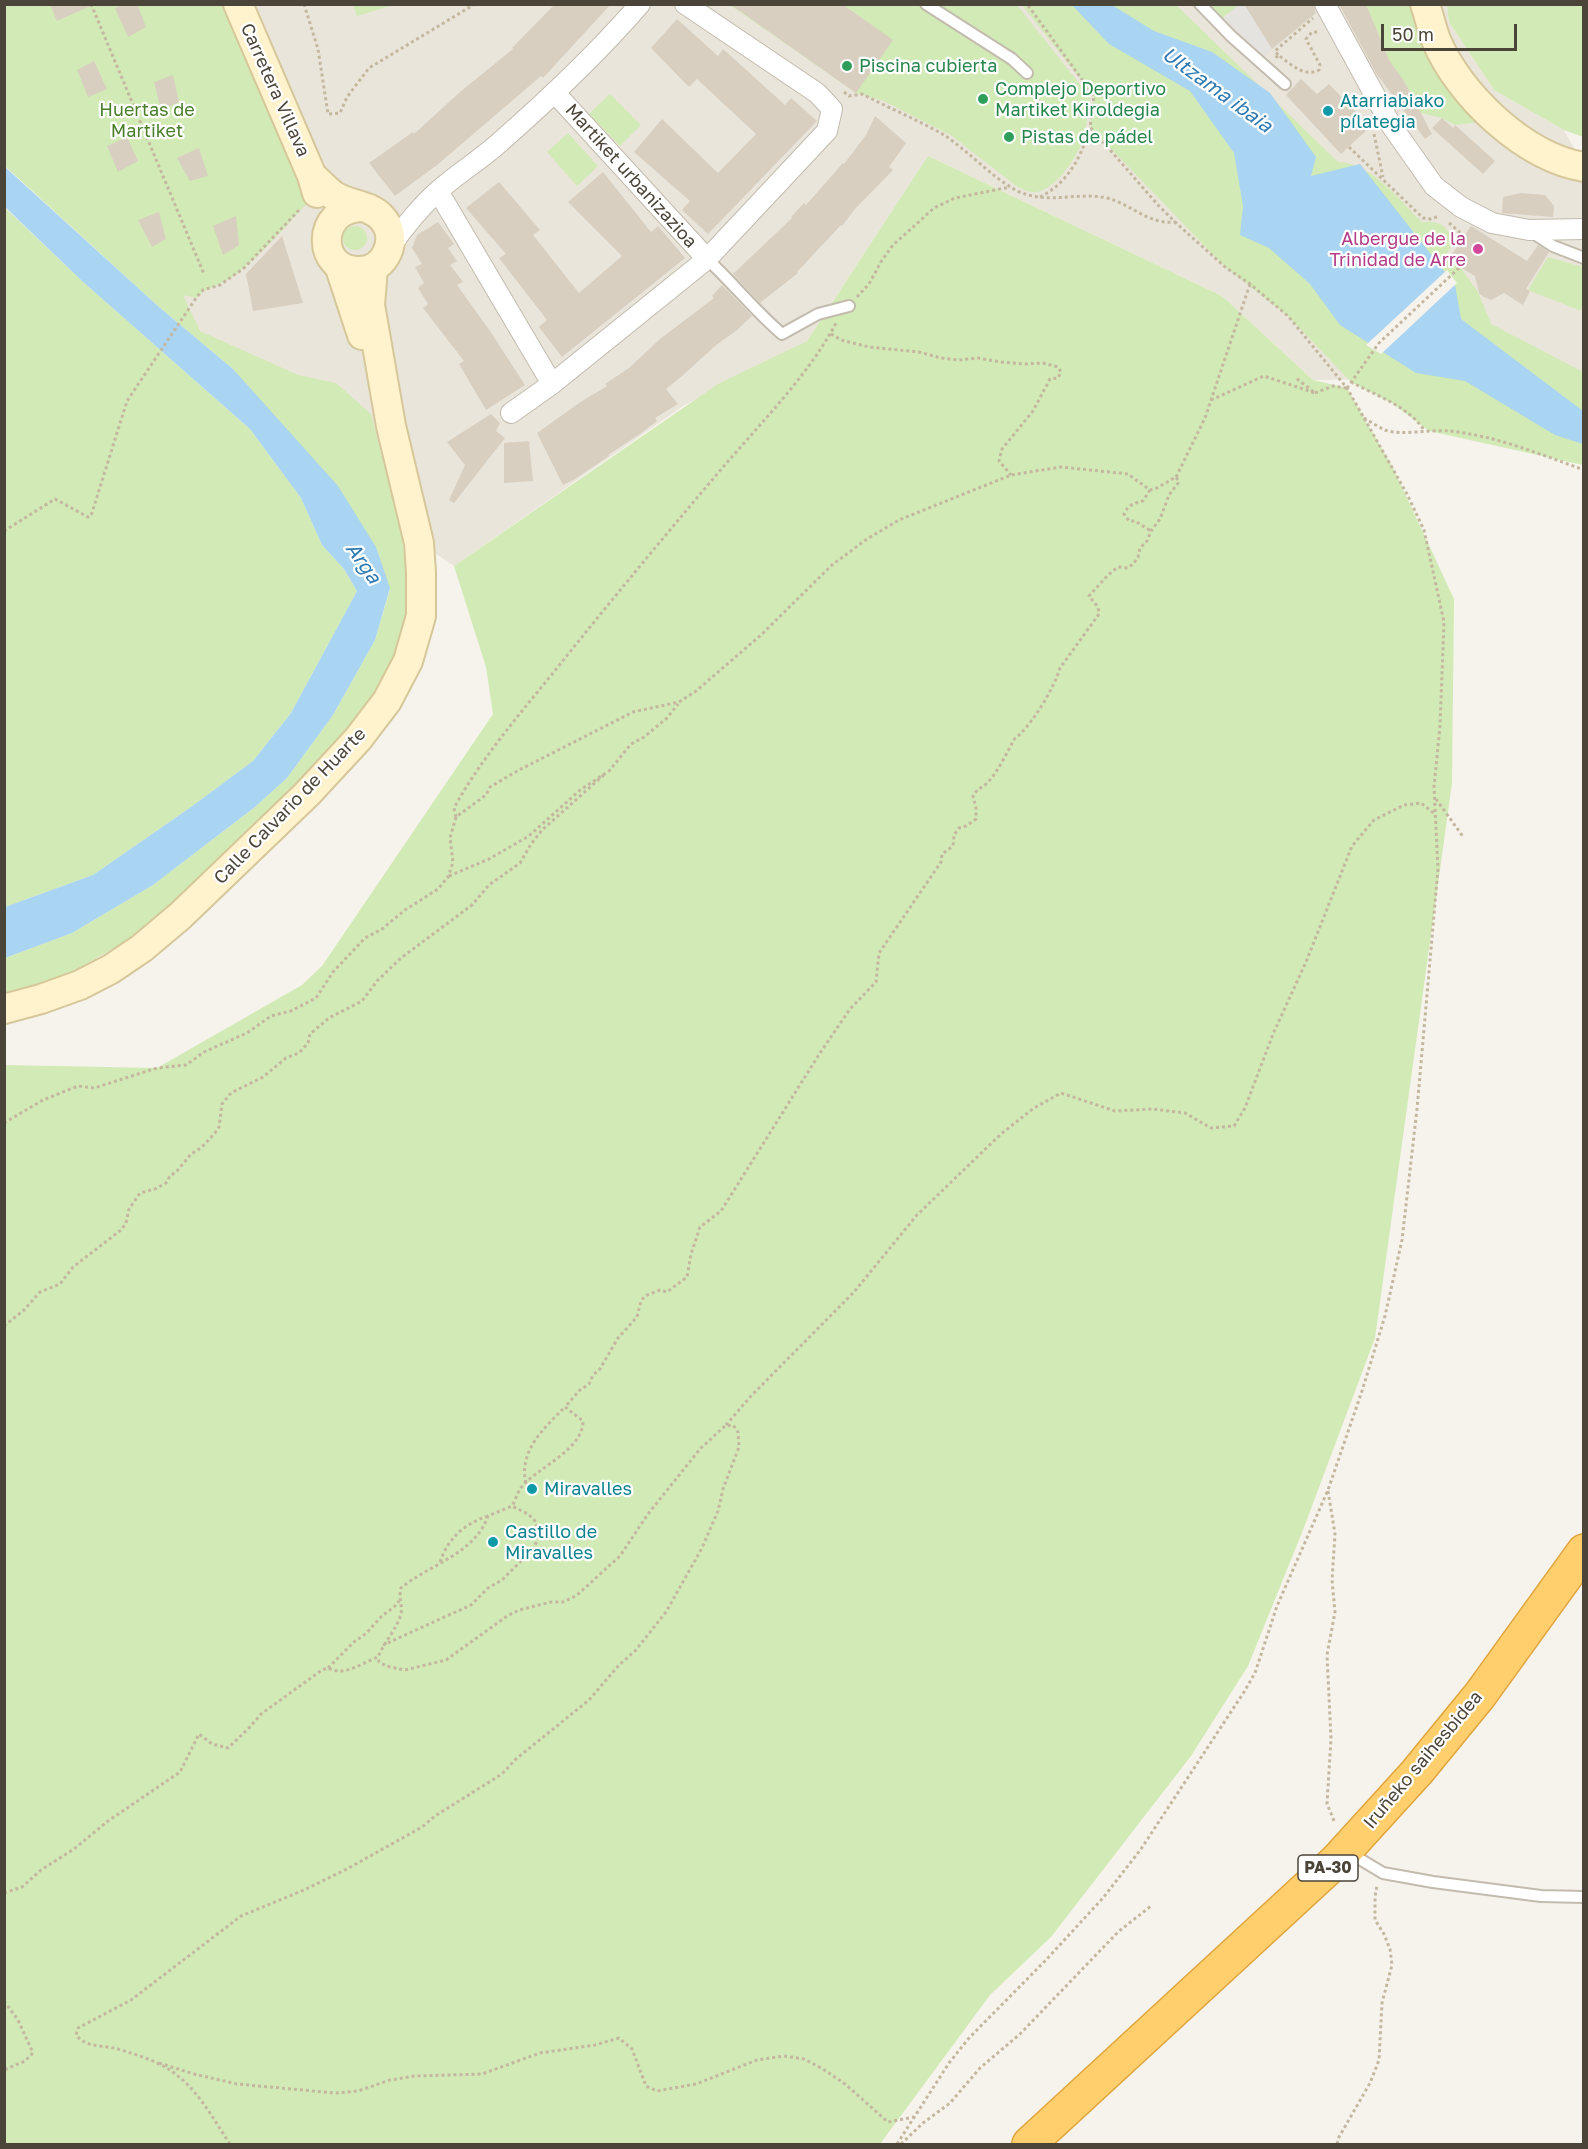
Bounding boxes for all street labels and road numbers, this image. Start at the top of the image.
street label: Carretera Villava [236,20,314,160]
street label: Martiket urbanizazioa [561,100,701,252]
street label: Calle Calvario de Huarte [210,723,370,889]
street label: Iruñeko saihesbidea [1359,1687,1487,1833]
road number: PA-30 [1298,1855,1358,1881]

